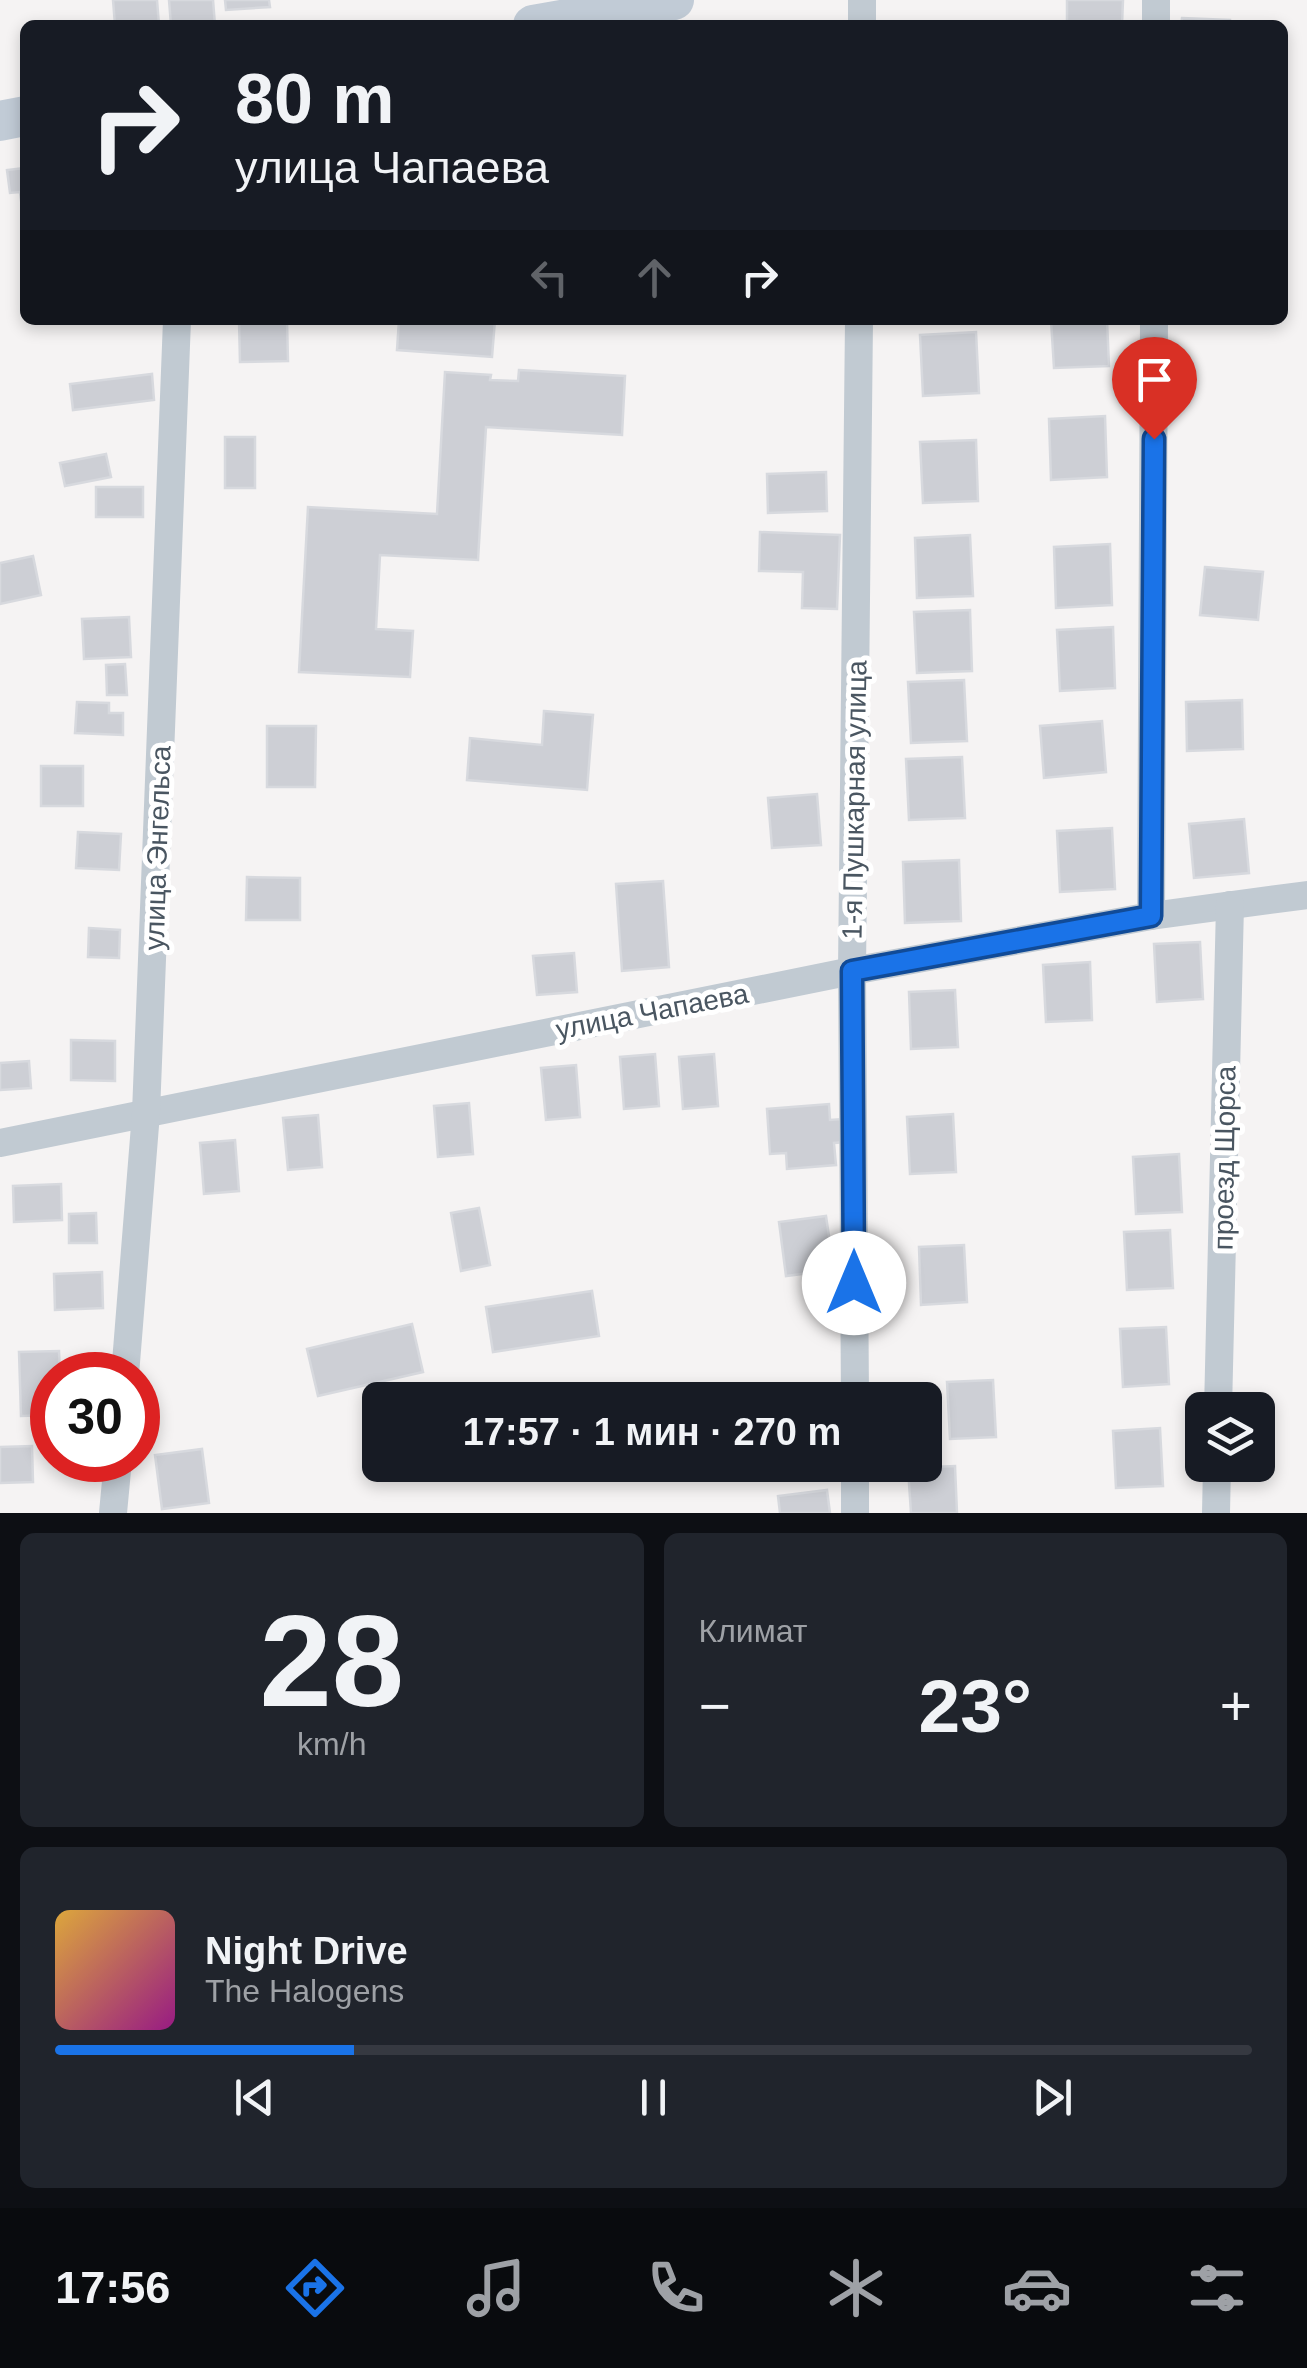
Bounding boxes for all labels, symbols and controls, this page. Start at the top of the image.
icon: right [70,60,200,190]
text: 80 m [235,60,395,138]
text: улица Чапаева [235,142,549,193]
icon: left [522,250,577,305]
icon: ahead [627,250,682,305]
icon: right [732,250,787,305]
pin [1112,337,1197,440]
icon: arrive [1127,352,1182,407]
street label: 1-я Пушкарная улица [837,660,872,940]
street label: улица Энгельса [138,745,177,951]
street label: улица Чапаева [553,978,751,1045]
street label: проезд Щорса [1207,1065,1242,1251]
position arrow [802,1231,906,1335]
speed limit sign: 30 [30,1352,160,1482]
map controls [1185,1392,1275,1482]
button: layers [1185,1392,1275,1482]
text: 17:57 · 1 мин · 270 m [463,1411,841,1453]
text: 28 [259,1588,404,1734]
text: Климат [699,1613,807,1649]
text: 23° [919,1664,1032,1748]
text: − [699,1675,731,1737]
text: + [1220,1675,1252,1737]
text: km/h [297,1726,366,1762]
text: Night Drive [205,1930,408,1972]
text: The Halogens [205,1973,404,2009]
icon: previous [227,2070,282,2125]
icon: pause [626,2070,681,2125]
icon: next [1025,2070,1080,2125]
icon: directions [280,2253,350,2323]
icon: music [461,2253,531,2323]
icon: phone [641,2253,711,2323]
icon: climate [821,2253,891,2323]
icon: car [1002,2253,1072,2323]
icon: filters [1182,2253,1252,2323]
text: 17:56 [55,2262,170,2313]

